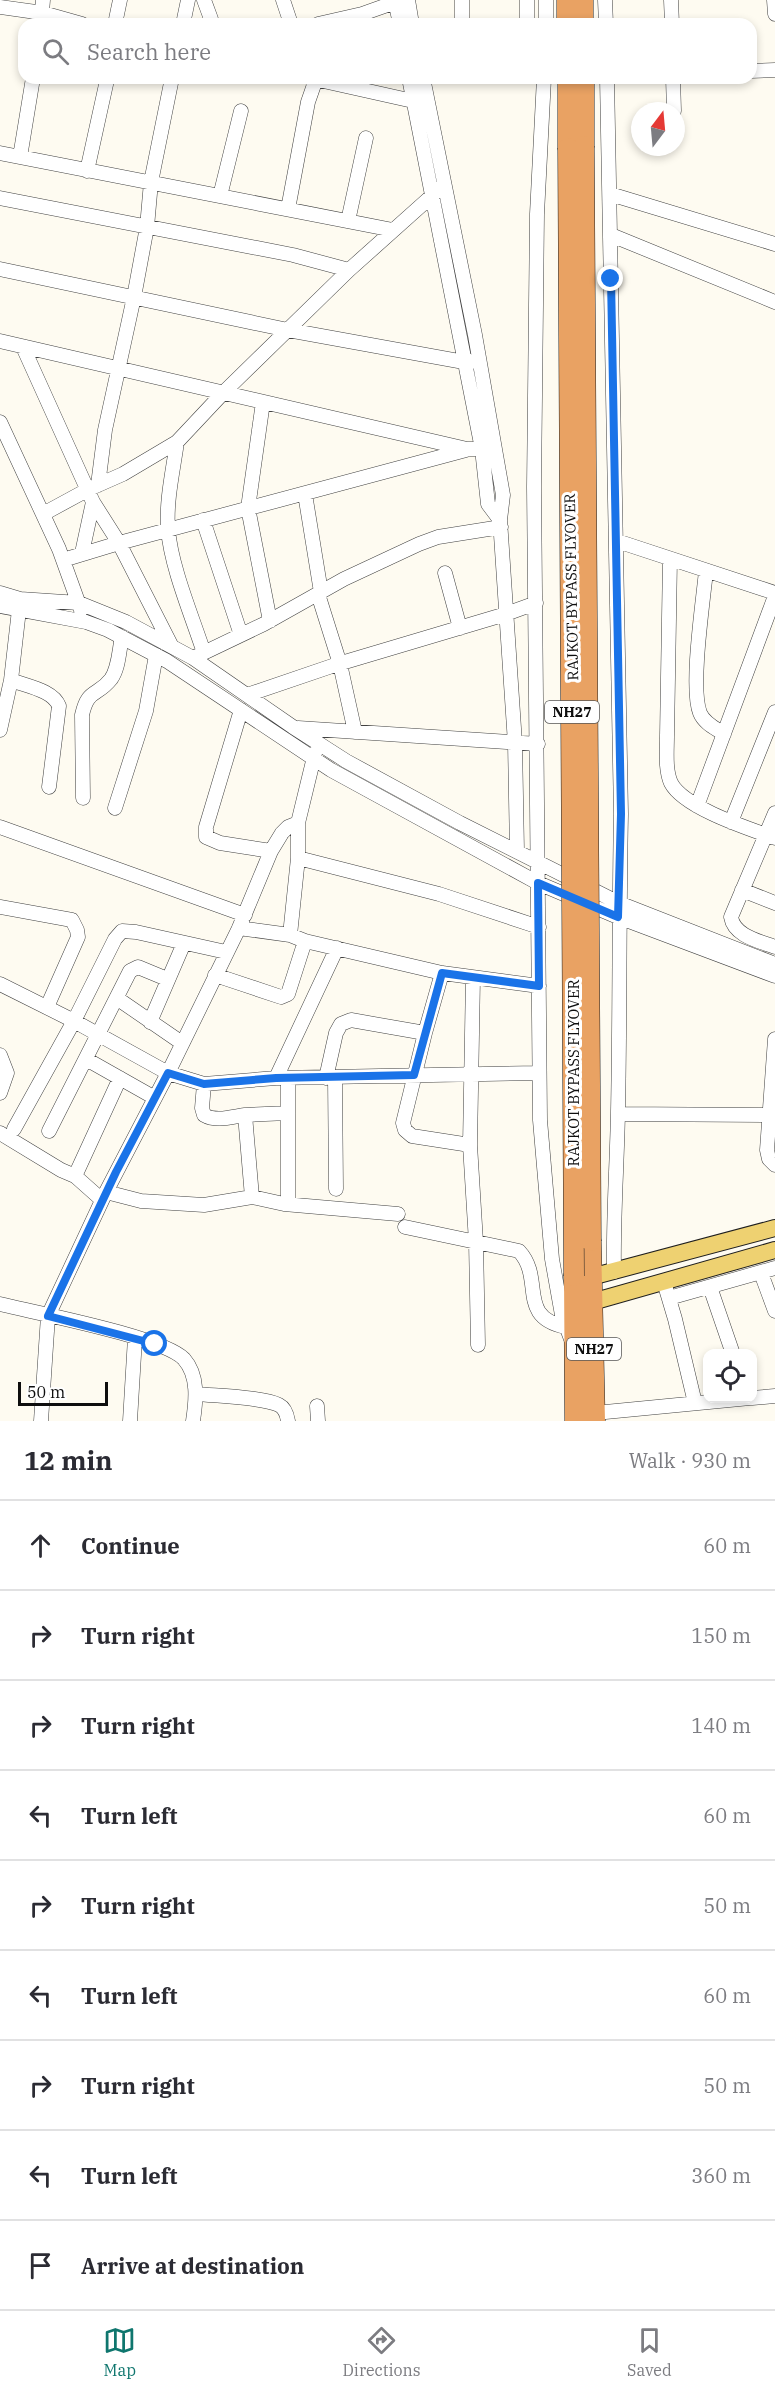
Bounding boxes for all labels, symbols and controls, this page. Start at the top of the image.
search box [18,18,757,84]
icon: search [39,35,72,68]
text: Search here [87,37,211,66]
north arrow [631,102,685,156]
route end [597,265,623,291]
street label: RAJKOT BYPASS FLYOVER [560,493,582,681]
road number: NH27 [545,701,599,723]
street label: RAJKOT BYPASS FLYOVER [564,979,583,1167]
route start [141,1330,167,1356]
road number: NH27 [567,1338,621,1360]
map controls [703,1349,757,1403]
button: locate [703,1349,757,1403]
scale bar [18,1379,108,1406]
text: 50 m [27,1382,65,1402]
text: 12 min [24,1443,112,1477]
text: Walk · 930 m [629,1447,751,1474]
icon: ahead [24,1529,57,1562]
text: Continue [81,1531,180,1560]
text: 60 m [703,1532,751,1559]
icon: right [24,1619,57,1652]
text: Turn right [81,1621,195,1650]
text: 150 m [691,1622,751,1649]
icon: right [24,1709,57,1742]
text: Turn right [81,1711,195,1740]
text: 140 m [691,1712,751,1739]
icon: left [24,1799,57,1832]
text: Turn left [81,1801,177,1830]
text: 60 m [703,1802,751,1829]
icon: right [24,1889,57,1922]
text: Turn right [81,1891,195,1920]
text: 50 m [703,1892,751,1919]
icon: left [24,1979,57,2012]
text: Turn left [81,1981,177,2010]
text: 60 m [703,1982,751,2009]
icon: right [24,2069,57,2102]
text: Turn right [81,2071,195,2100]
text: 50 m [703,2072,751,2099]
icon: left [24,2159,57,2192]
text: Turn left [81,2161,177,2190]
text: 360 m [691,2162,751,2189]
icon: arrive [24,2249,57,2282]
text: Arrive at destination [81,2251,304,2280]
tab: Map [103,2324,136,2380]
tab: Directions [343,2324,421,2380]
tab: Saved [627,2324,672,2380]

